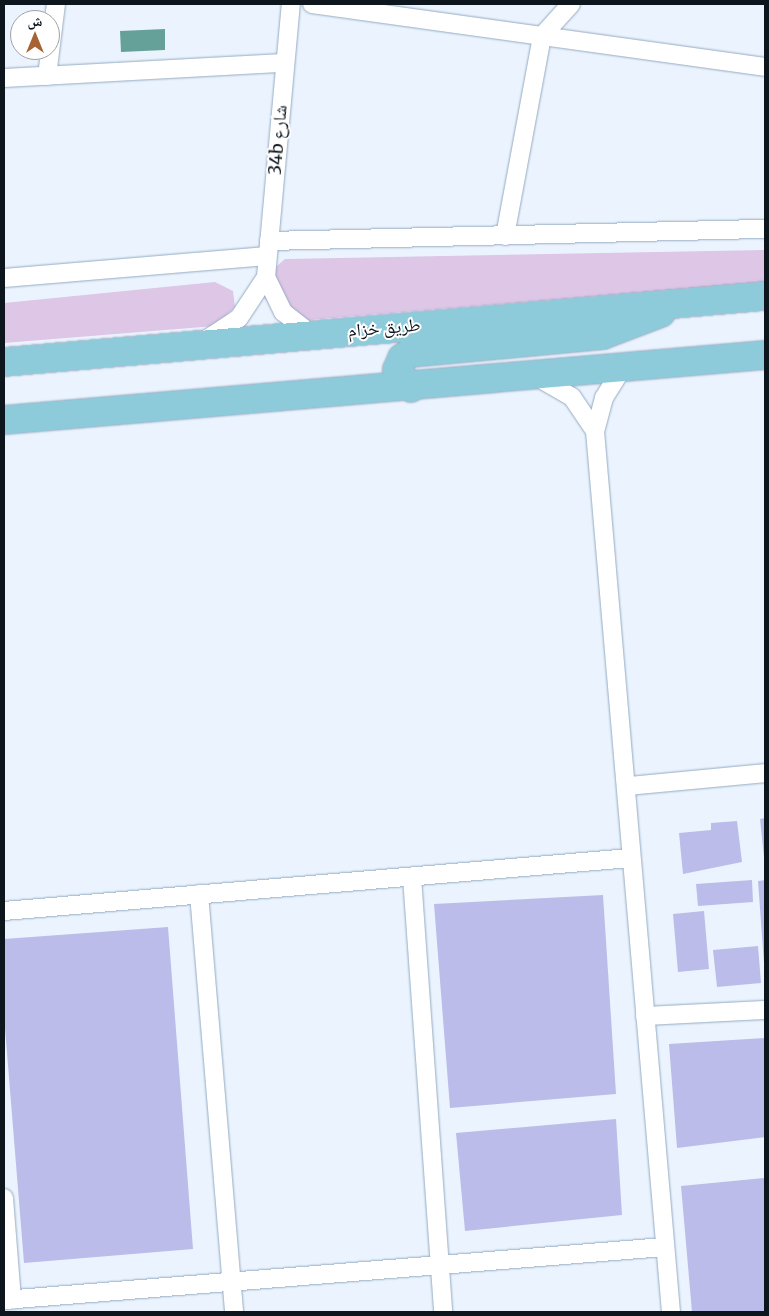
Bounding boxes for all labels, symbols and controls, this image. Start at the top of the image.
north arrow [10,10,60,60]
text: ش [28,12,42,30]
street label: 34b شارع [264,104,292,176]
street label: طريق خزام [347,314,421,342]

